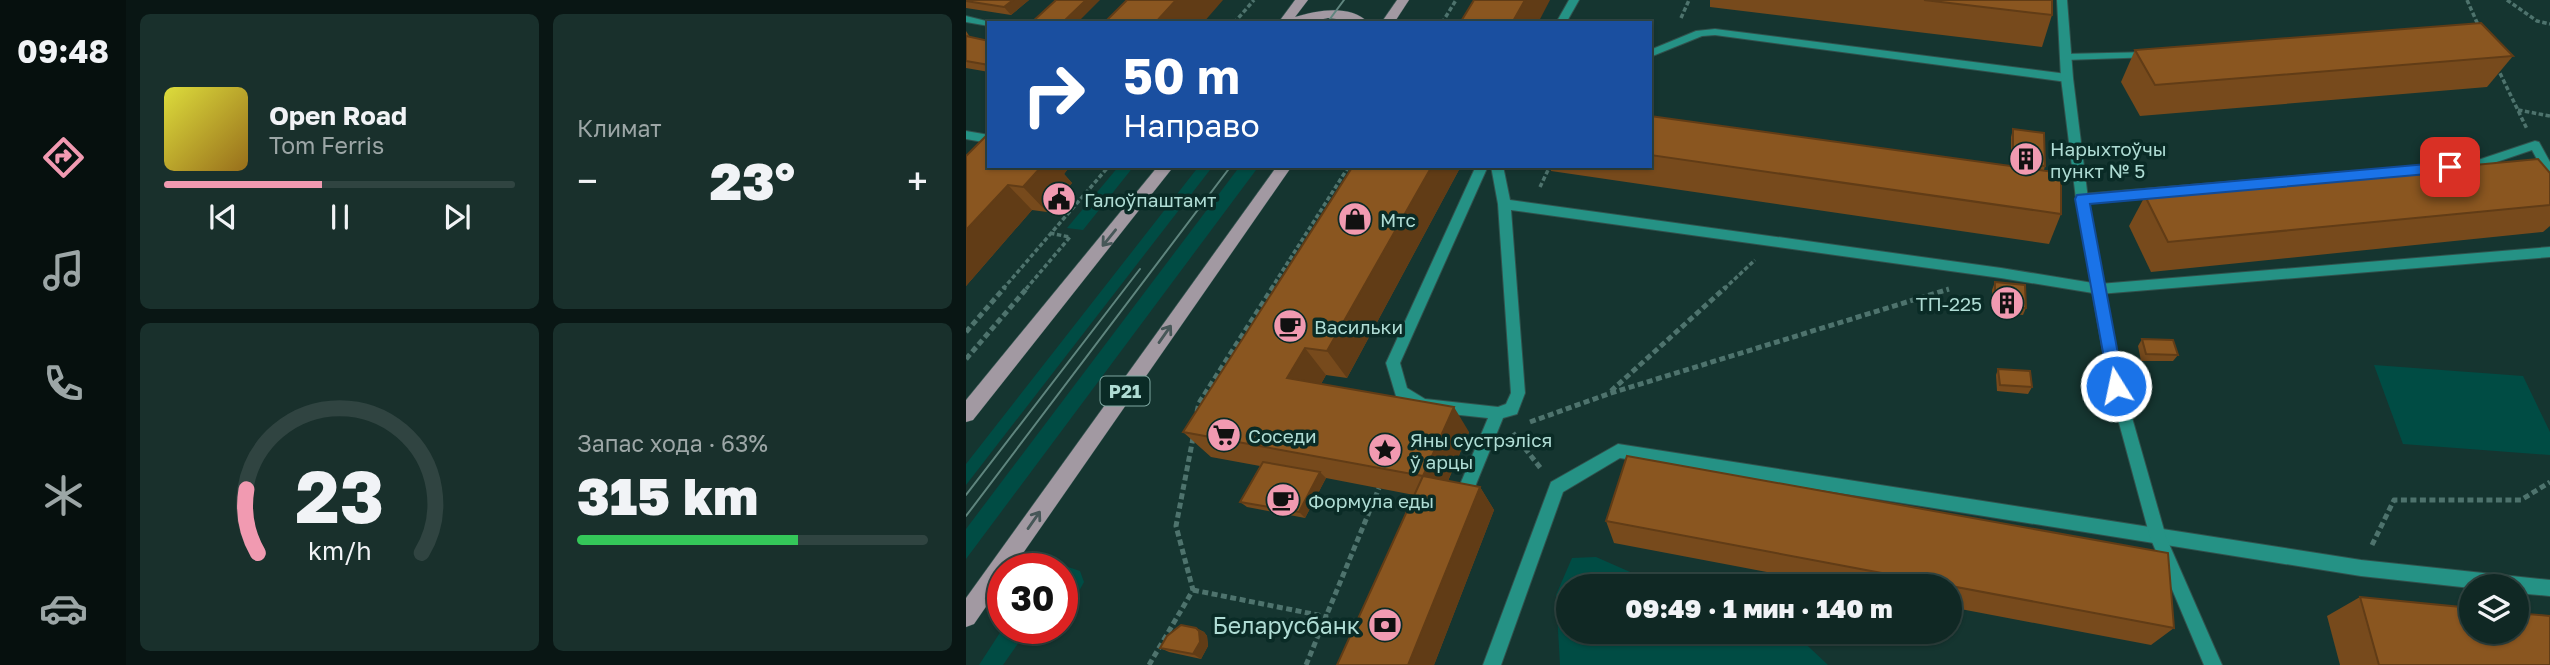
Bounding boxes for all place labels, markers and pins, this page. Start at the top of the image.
place label: Нарыхтоўчы пункт № 5 [2050,137,2167,182]
pin [2420,137,2480,197]
building icon: Нарыхтоўчы пункт № 5 [2007,140,2045,178]
public building icon: Галоўпаштамт [1040,180,1078,218]
place label: Галоўпаштамт [1084,188,1216,211]
shop icon: Мтс [1336,200,1374,238]
place label: Мтс [1380,208,1416,231]
building icon: ТП-225 [1988,284,2026,322]
place label: ТП-225 [1916,292,1982,315]
cafe icon: Васильки [1271,307,1309,345]
place label: Васильки [1314,315,1403,338]
supermarket icon: Соседи [1205,416,1243,454]
place label: Соседи [1248,424,1317,447]
place label: Яны сустрэліся ў арцы [1410,428,1552,473]
place icon: Яны сустрэліся ў арцы [1366,431,1404,469]
cafe icon: Формула еды [1264,481,1302,519]
place label: Формула еды [1308,489,1434,512]
bank icon: Беларусбанк [1366,606,1404,644]
place label: Беларусбанк [1213,611,1360,639]

